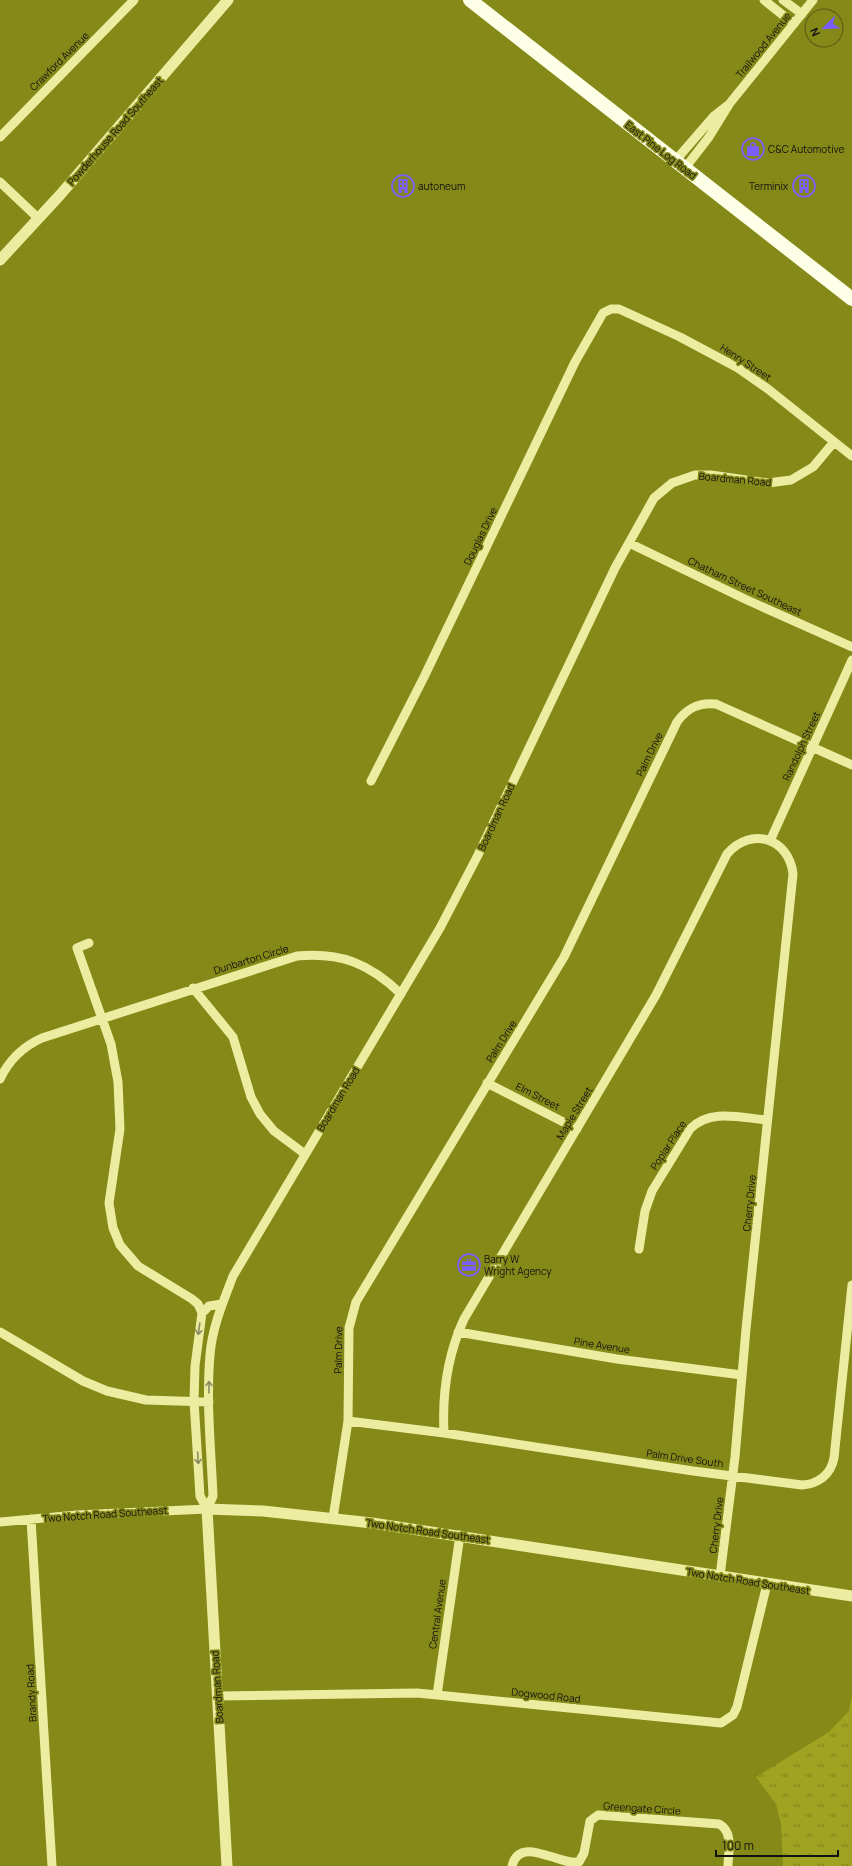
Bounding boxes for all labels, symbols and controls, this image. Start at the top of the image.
north arrow [804,8,844,48]
street label: Trailwood Avenue [732,9,794,81]
text: N [806,26,823,39]
street label: Crawford Avenue [26,28,92,94]
street label: Powderhouse Road Southeast [64,74,166,188]
street label: East Pine Log Road [622,118,700,182]
shop icon: C&C Automotive [740,136,766,162]
place label: C&C Automotive [768,142,844,156]
building icon: autoneum [390,173,416,199]
building icon: Terminix [791,173,817,199]
place label: autoneum [418,179,465,193]
place label: Terminix [749,179,789,193]
street label: Henry Street [718,340,774,384]
street label: Boardman Road [698,469,772,489]
street label: Douglas Drive [460,504,500,567]
street label: Chatham Street Southeast [686,553,804,619]
street label: Randolph Street [779,709,823,783]
street label: Palm Drive [632,729,666,778]
street label: Boardman Road [474,781,518,853]
street label: Dunbarton Circle [212,941,290,977]
street label: Palm Drive [482,1017,520,1065]
street label: Boardman Road [313,1064,363,1134]
street label: Elm Street [513,1079,563,1113]
street label: Maple Street [553,1084,595,1142]
street label: Poplar Place [647,1117,689,1173]
street label: Cherry Drive [739,1174,759,1232]
office icon: Barry W Wright Agency [456,1252,482,1278]
place label: Barry W Wright Agency [484,1252,552,1278]
one-way arrow [195,1322,203,1335]
street label: Palm Drive [331,1326,345,1374]
street label: Pine Avenue [573,1334,631,1356]
one-way arrow [205,1381,213,1394]
street label: Palm Drive South [646,1446,724,1470]
one-way arrow [195,1451,202,1464]
street label: Cherry Drive [706,1496,726,1554]
street label: Two Notch Road Southeast [42,1503,168,1525]
street label: Two Notch Road Southeast [365,1515,491,1547]
street label: Two Notch Road Southeast [685,1564,811,1598]
street label: Central Avenue [425,1578,449,1650]
street label: Boardman Road [207,1650,227,1724]
street label: Brandy Road [22,1664,40,1722]
street label: Dogwood Road [511,1684,581,1706]
street label: Greengate Circle [603,1798,681,1818]
scale bar [716,1832,838,1858]
text: 100 m [722,1837,754,1854]

